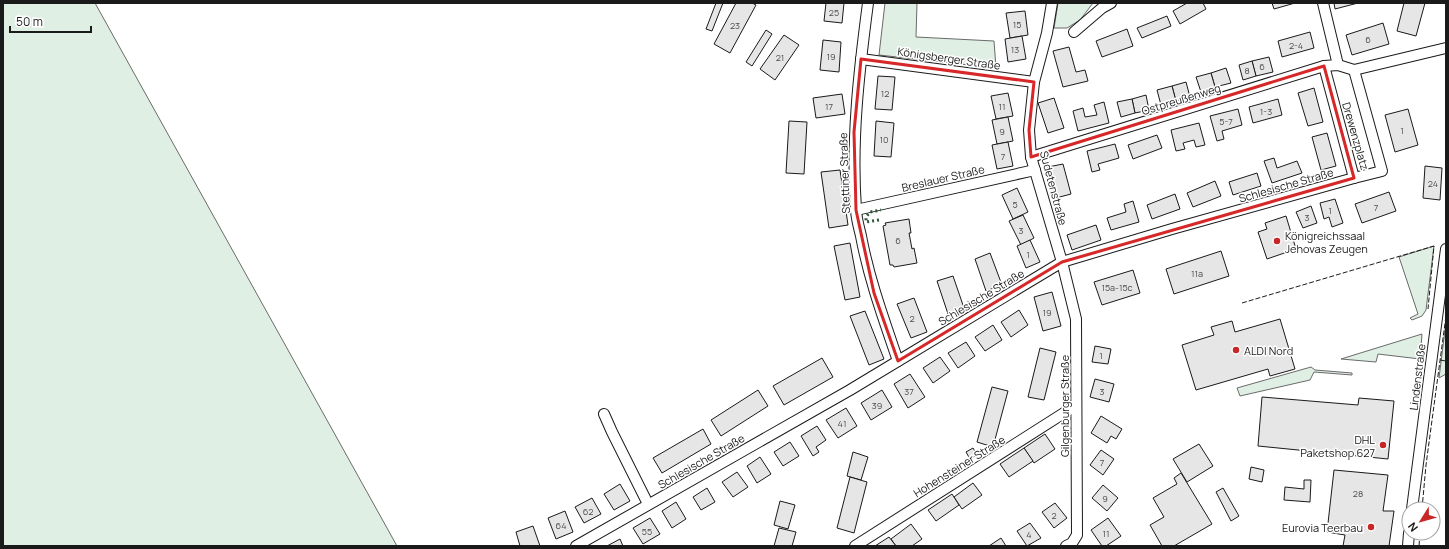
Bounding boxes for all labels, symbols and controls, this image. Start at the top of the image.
house number: 25 [829,6,839,19]
scale bar [10,8,91,34]
text: 50 m [16,13,43,30]
house number: 15 [1013,18,1021,31]
house number: 23 [730,19,740,32]
house number: 6 [1365,33,1371,46]
house number: 2-4 [1289,39,1303,52]
street label: Königsberger Straße [897,43,1002,73]
house number: 13 [1011,43,1019,56]
house number: 19 [826,50,836,63]
house number: 21 [776,51,784,64]
house number: 6 [1259,60,1265,73]
house number: 8 [1244,64,1250,77]
street label: Ostpreußenweg [1140,80,1222,118]
house number: 12 [881,87,889,100]
house number: 17 [825,100,833,113]
house number: 11 [998,100,1006,113]
street label: Drewenzplatz [1339,100,1373,172]
house number: 1-3 [1260,105,1272,118]
house number: 5-7 [1219,115,1233,128]
house number: 1 [1400,124,1404,137]
house number: 9 [999,125,1005,138]
street label: Stettiner Straße [835,132,853,214]
house number: 10 [880,133,889,146]
street label: Sudetenstraße [1037,149,1071,227]
house number: 7 [1001,150,1006,163]
street label: Breslauer Straße [900,161,986,195]
street label: Schlesische Straße [1237,164,1336,206]
house number: 24 [1428,177,1438,190]
house number: 5 [1012,198,1018,211]
house number: 7 [1374,201,1379,214]
house number: 1 [1328,204,1332,217]
house number: 3 [1305,211,1310,224]
house number: 3 [1019,224,1024,237]
place label: Königreichssaal Jehovas Zeugen [1285,228,1368,256]
house number: 6 [895,234,901,247]
marker: Königreichssaal Jehovas Zeugen [1272,236,1282,246]
house number: 1 [1026,248,1030,261]
street label: Schlesische Straße [935,265,1027,329]
house number: 11a [1191,267,1203,280]
house number: 15a-15c [1101,281,1133,294]
house number: 19 [1042,306,1052,319]
house number: 2 [909,312,915,325]
street label: Lindenstraße [1405,342,1429,411]
place label: ALDI Nord [1244,343,1293,358]
marker: ALDI Nord [1231,345,1241,355]
house number: 1 [1099,349,1103,362]
street label: Gilgenburger Straße [1057,354,1072,457]
house number: 37 [904,385,914,398]
house number: 3 [1100,385,1105,398]
house number: 39 [872,399,882,412]
house number: 41 [838,417,846,430]
street label: Schlesische Straße [655,430,748,492]
street label: Hohensteiner Straße [910,431,1008,500]
place label: DHL Paketshop 627 [1300,432,1375,460]
marker: DHL Paketshop 627 [1378,440,1388,450]
house number: 7 [1100,456,1105,469]
house number: 28 [1353,487,1363,500]
house number: 9 [1102,492,1108,505]
north arrow [1401,501,1441,541]
house number: 62 [583,505,593,518]
house number: 2 [1051,509,1057,522]
house number: 64 [556,519,566,532]
place label: Eurovia Teerbau [1282,520,1363,535]
text: N [1404,520,1421,535]
marker: Eurovia Teerbau [1366,522,1376,532]
house number: 55 [642,525,652,538]
house number: 11 [1102,527,1110,540]
house number: 4 [1026,528,1032,541]

